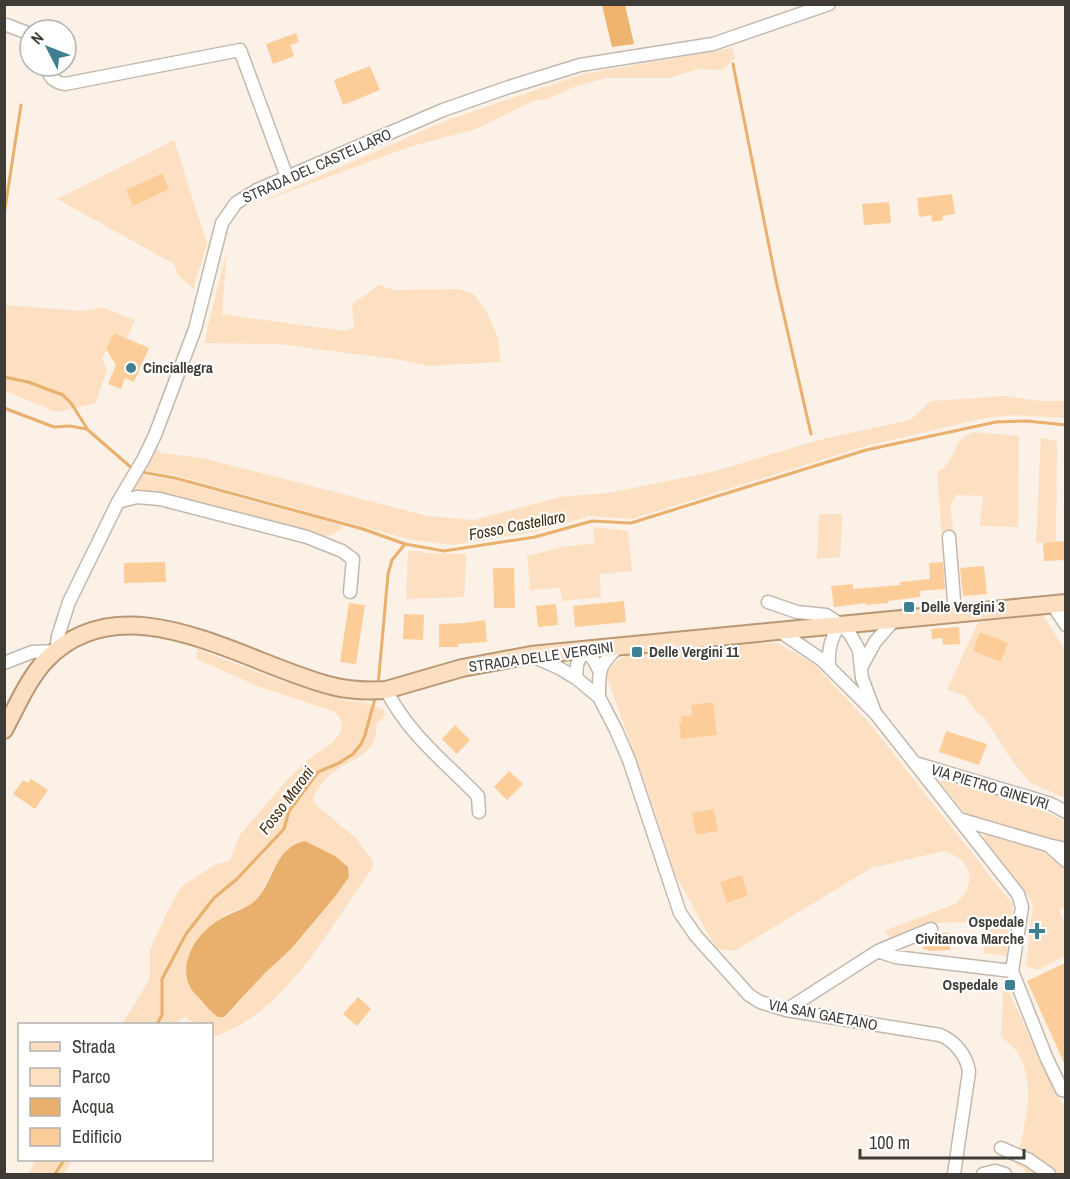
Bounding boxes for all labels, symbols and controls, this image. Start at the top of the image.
north arrow [18,18,78,78]
text: N [26,27,48,49]
street label: STRADA DEL CASTELLARO [239,123,395,208]
place label: Cinciallegra [143,357,213,378]
marker: Cinciallegra [124,361,138,375]
water label: Fosso Castellaro [467,505,567,545]
place label: Delle Vergini 3 [921,596,1005,617]
marker: Delle Vergini 3 [902,600,916,614]
street label: STRADA DELLE VERGINI [467,636,614,677]
place label: Delle Vergini 11 [649,641,739,662]
marker: Delle Vergini 11 [630,645,644,659]
street label: VIA PIETRO GINEVRI [929,759,1052,814]
water label: Fosso Maroni [253,761,319,838]
place label: Ospedale Civitanova Marche [915,911,1024,949]
marker: Ospedale Civitanova Marche [1028,922,1046,940]
place label: Ospedale [943,974,998,995]
marker: Ospedale [1003,978,1017,992]
street label: VIA SAN GAETANO [767,994,879,1035]
legend [18,1023,213,1161]
text: Strada [72,1034,116,1059]
text: Parco [72,1064,111,1089]
text: Acqua [71,1094,114,1119]
scale bar [860,1122,1024,1160]
text: Edificio [72,1124,122,1149]
text: 100 m [869,1130,910,1155]

